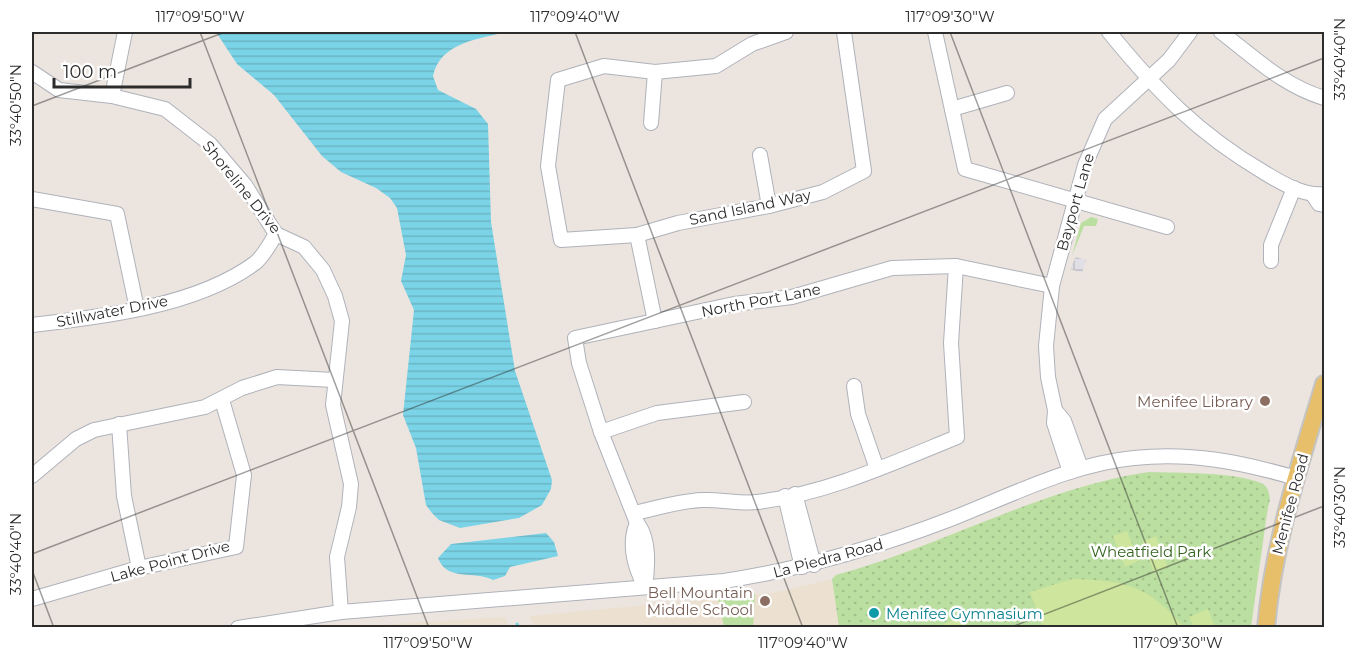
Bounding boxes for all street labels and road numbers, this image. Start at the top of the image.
street label: Shoreline Drive [199,137,285,237]
street label: Bayport Lane [1052,151,1098,253]
street label: Sand Island Way [687,185,813,229]
street label: North Port Lane [700,279,822,321]
street label: Stillwater Drive [55,291,169,331]
street label: Menifee Road [1267,451,1313,557]
street label: La Piedra Road [771,534,885,582]
street label: Lake Point Drive [108,536,232,586]

